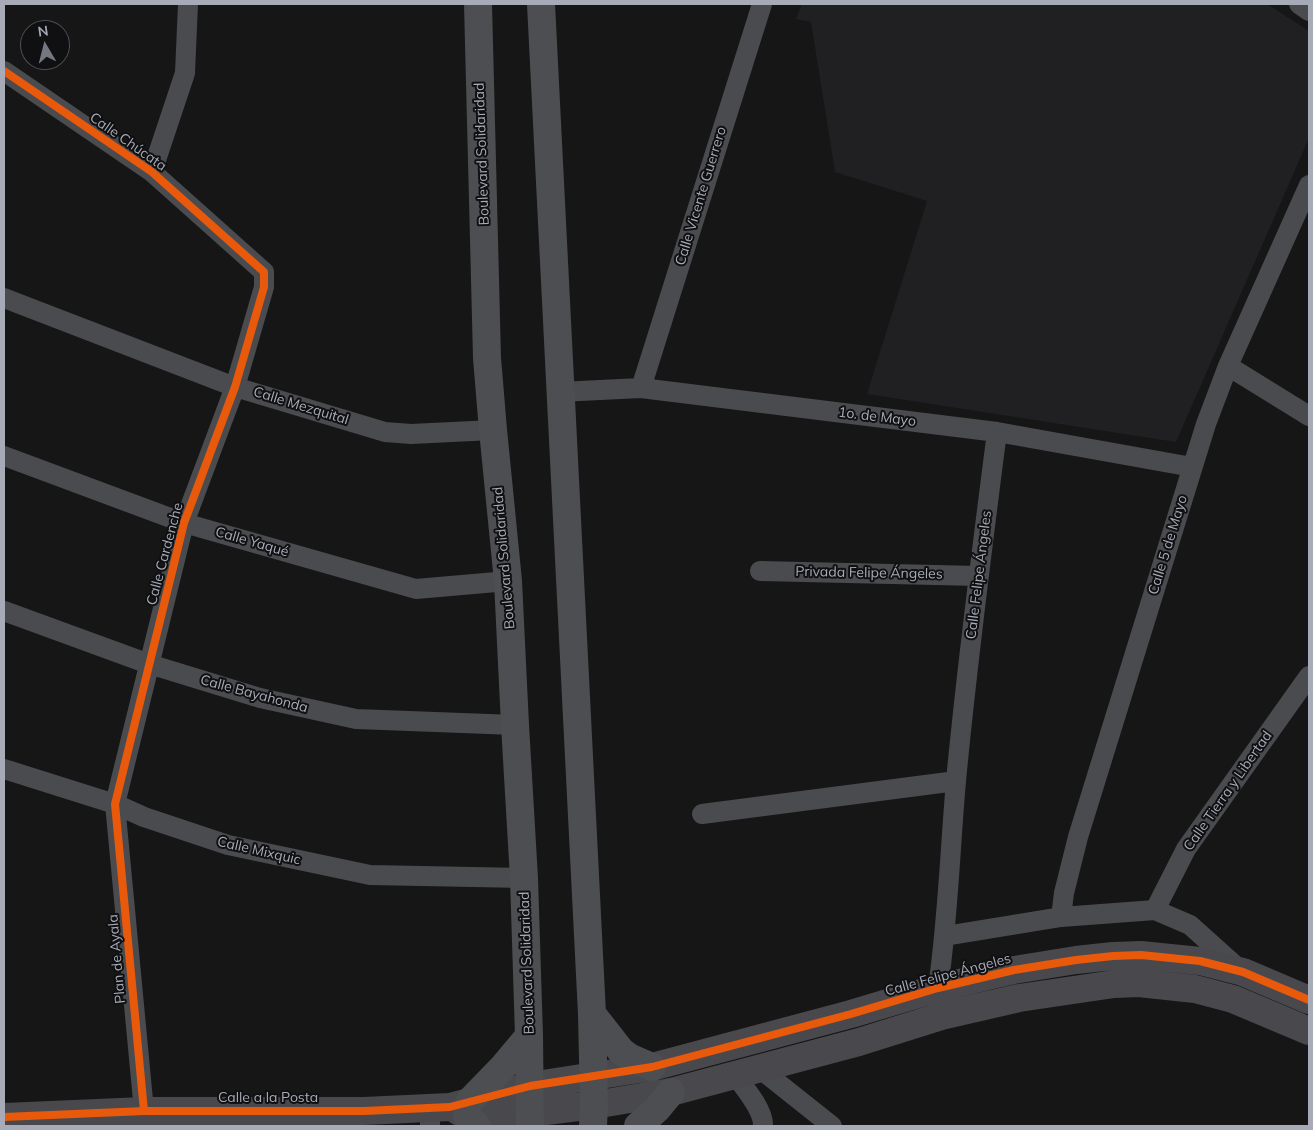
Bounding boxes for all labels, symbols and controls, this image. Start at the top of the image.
north arrow [20,20,70,70]
text: N [37,21,50,41]
street label: Boulevard Solidaridad [471,82,493,226]
street label: Calle Chúcata [86,109,170,175]
street label: Calle Vicente Guerrero [672,125,730,267]
street label: Calle Mezquital [251,384,351,428]
street label: 1o. de Mayo [837,404,917,430]
street label: Boulevard Solidaridad [489,486,519,630]
street label: Calle 5 de Mayo [1145,493,1191,597]
street label: Calle Cardenche [143,501,187,607]
street label: Calle Felipe Ángeles [963,510,995,640]
street label: Calle Yaqué [213,524,291,560]
street label: Privada Felipe Ángeles [795,563,943,583]
street label: Calle Bayahonda [198,672,310,716]
street label: Calle Tierra y Libertad [1180,728,1276,854]
street label: Calle Mixquic [216,833,302,869]
street label: Boulevard Solidaridad [516,891,538,1035]
street label: Plan de Ayala [105,914,129,1004]
street label: Calle Felipe Ángeles [883,950,1013,1000]
street label: Calle a la Posta [218,1090,318,1106]

